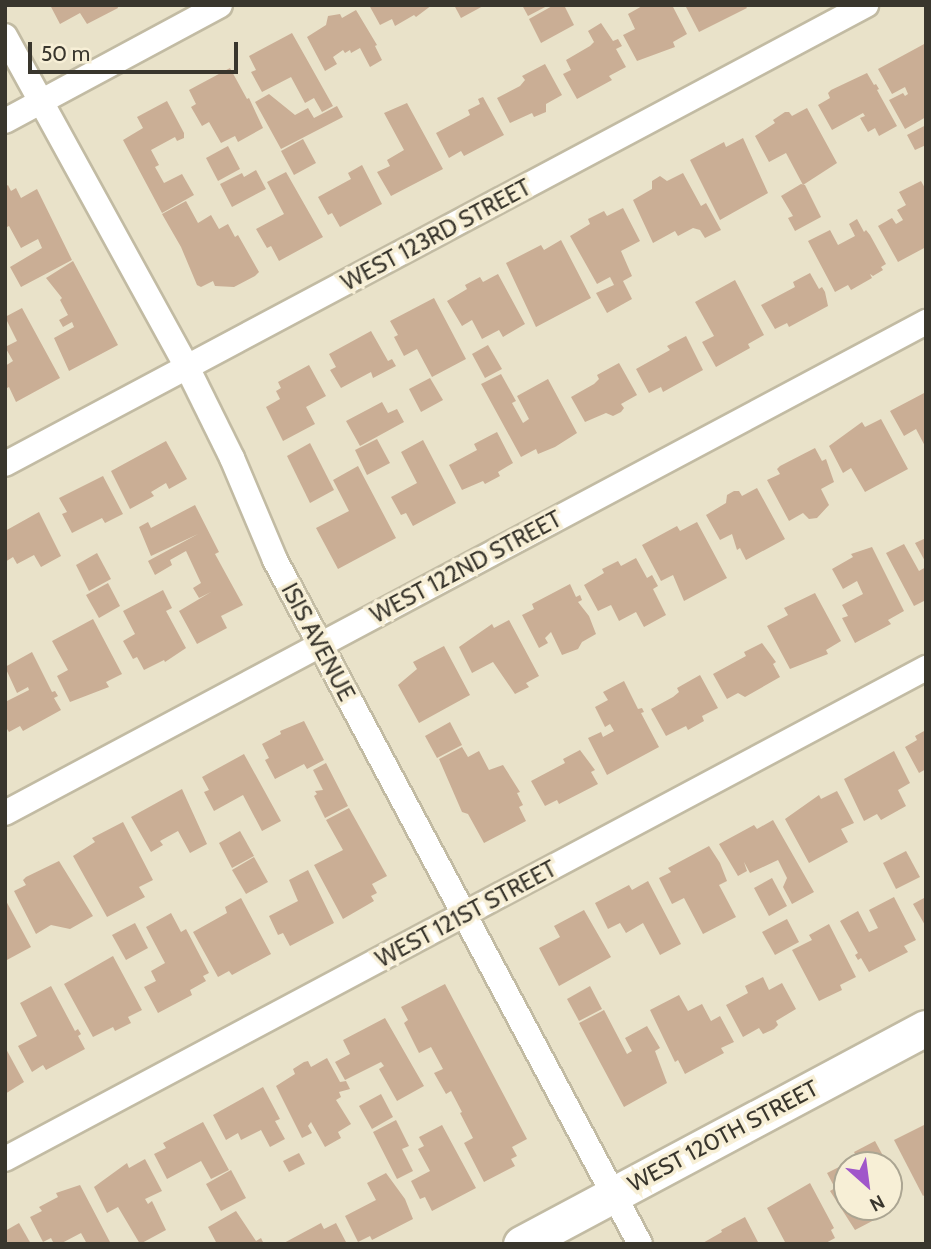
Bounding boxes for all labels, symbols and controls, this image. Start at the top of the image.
scale bar [32,28,242,72]
text: 50 m [41,41,90,66]
street label: WEST 123RD STREET [337,173,535,297]
street label: WEST 122ND STREET [366,505,566,629]
street label: ISIS AVENUE [275,578,361,706]
street label: WEST 121ST STREET [371,855,561,973]
street label: WEST 120TH STREET [623,1074,823,1198]
north arrow [833,1151,903,1221]
text: N [866,1190,888,1217]

